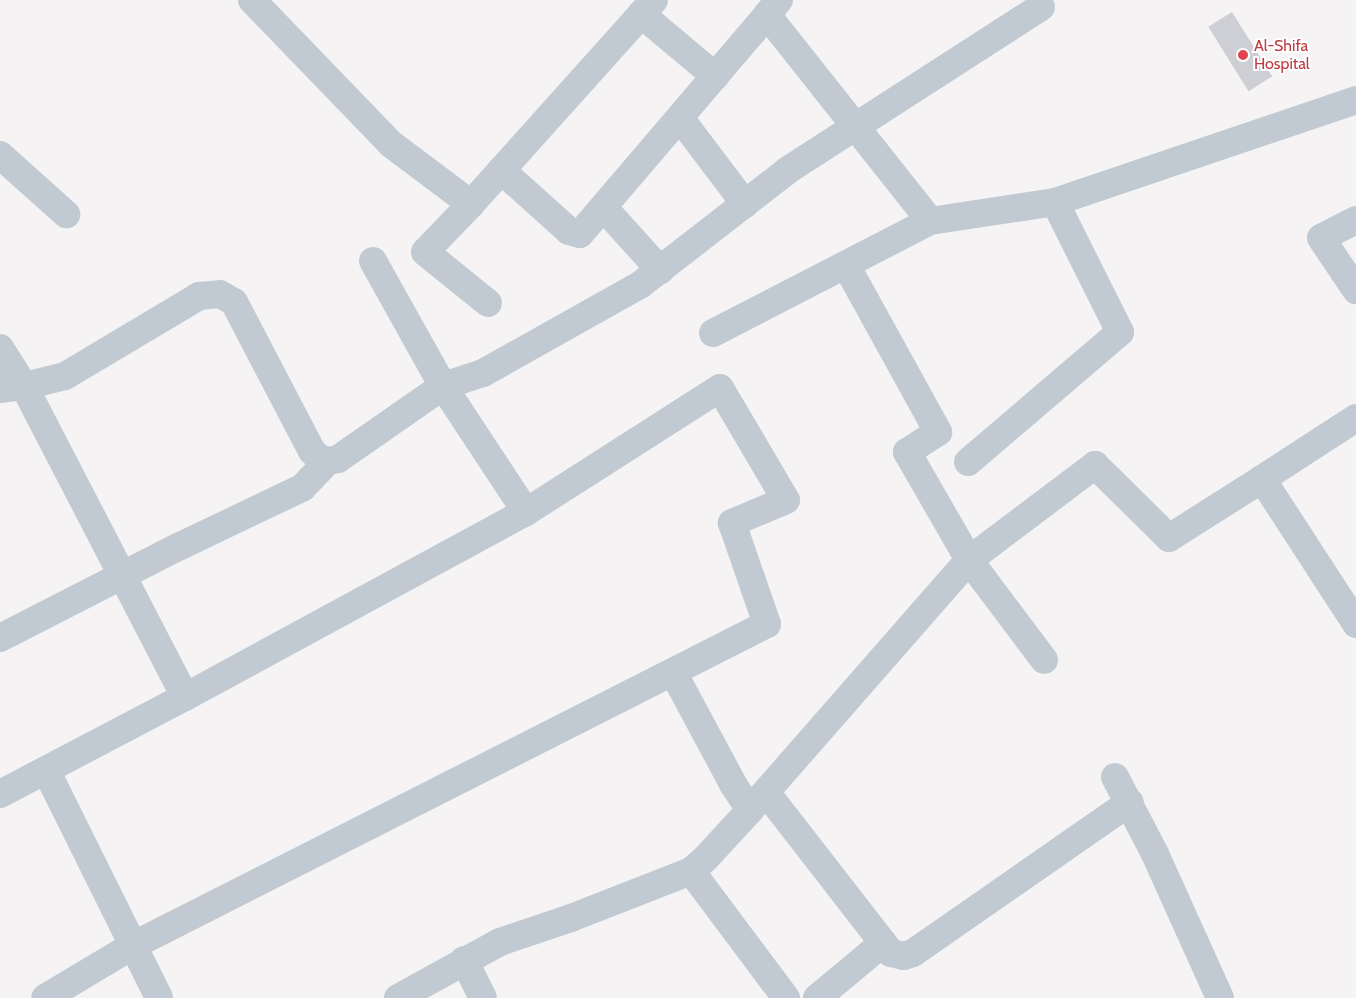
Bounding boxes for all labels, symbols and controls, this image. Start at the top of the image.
place label: Al-Shifa Hospital [1254,36,1310,74]
marker: Al-Shifa Hospital [1236,48,1250,62]

